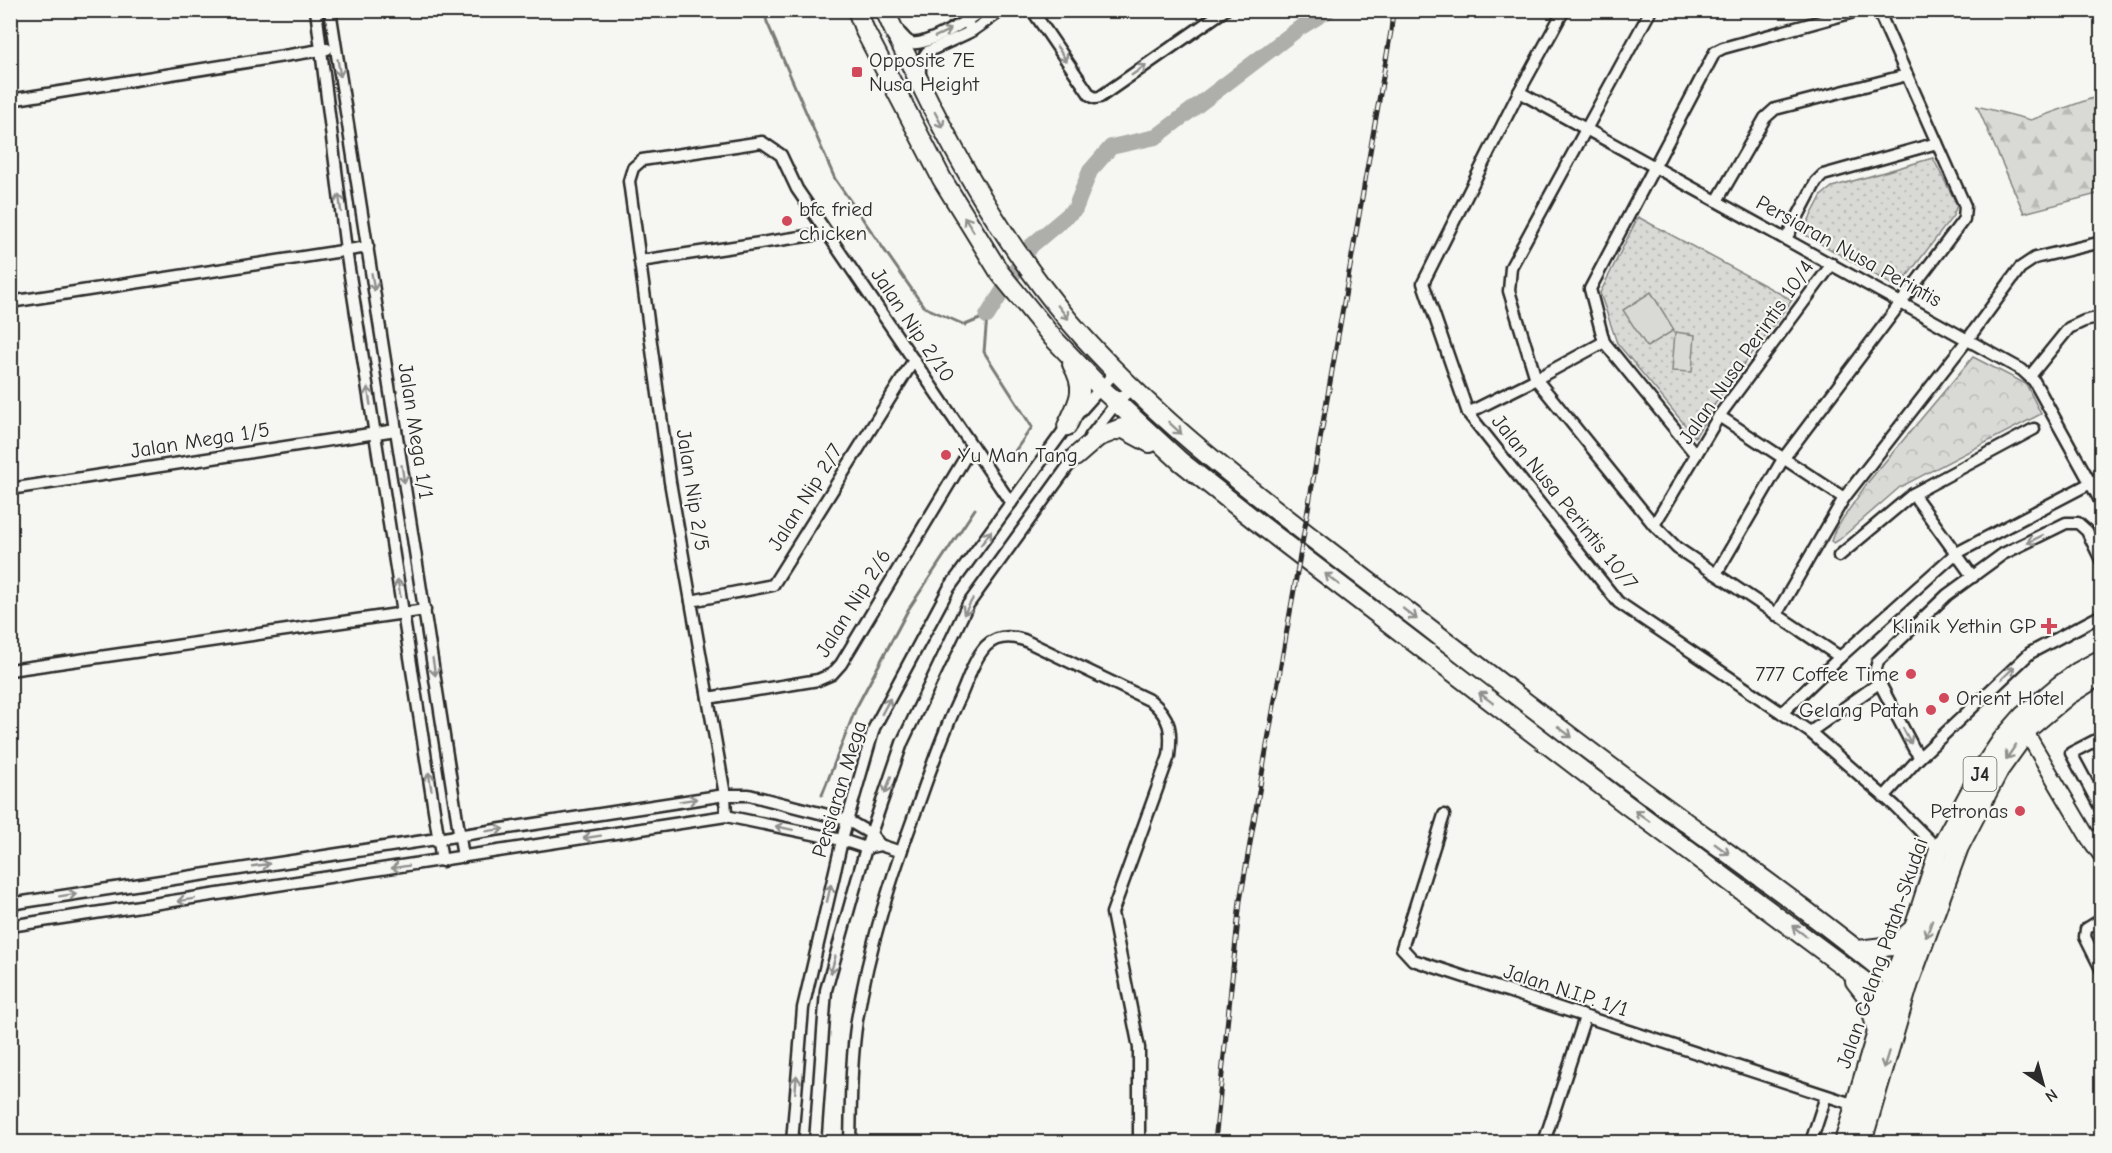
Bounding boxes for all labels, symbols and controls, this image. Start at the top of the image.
one-way arrow [933,27,951,39]
one-way arrow [1056,45,1068,62]
place label: Opposite 7E Nusa Height [869,48,980,96]
one-way arrow [334,58,345,78]
one-way arrow [1131,64,1147,76]
marker: Opposite 7E Nusa Height [850,65,864,79]
one-way arrow [934,110,945,128]
street label: Persiaran Nusa Perintis [1752,190,1946,312]
one-way arrow [335,193,346,213]
place label: bfc fried chicken [799,197,873,245]
marker: bfc fried chicken [780,214,794,228]
one-way arrow [963,216,975,233]
street label: Jalan Nusa Perintis 10/4 [1673,256,1819,448]
street label: Jalan Nip 2/10 [866,263,960,387]
one-way arrow [368,271,379,291]
one-way arrow [1056,304,1069,320]
street label: Jalan Mega 1/1 [393,361,439,501]
one-way arrow [364,386,375,406]
street label: Jalan Nusa Perintis 10/7 [1487,410,1643,594]
street label: Jalan Mega 1/5 [129,417,271,463]
one-way arrow [1167,421,1182,435]
street label: Jalan Nip 2/5 [672,427,714,553]
street label: Jalan Nip 2/7 [763,439,847,555]
place label: Yu Man Tang [958,443,1078,467]
marker: Yu Man Tang [939,448,953,462]
one-way arrow [398,464,409,484]
one-way arrow [979,531,992,547]
one-way arrow [2026,533,2044,545]
street label: Jalan Nip 2/6 [810,545,896,661]
one-way arrow [1324,573,1340,586]
one-way arrow [394,579,405,599]
one-way arrow [962,598,974,615]
one-way arrow [1402,607,1418,620]
place label: Klinik Yethin GP [1892,614,2036,638]
marker: Klinik Yethin GP [2040,617,2058,635]
one-way arrow [429,656,440,676]
place label: 777 Coffee Time [1755,662,1899,686]
one-way arrow [2000,666,2015,680]
marker: 777 Coffee Time [1904,667,1918,681]
place label: Orient Hotel [1956,686,2064,710]
marker: Orient Hotel [1937,691,1951,705]
one-way arrow [1479,692,1495,705]
one-way arrow [881,697,892,715]
place label: Gelang Patah [1799,698,1919,722]
marker: Gelang Patah [1924,703,1938,717]
street label: Persiaran Mega [807,718,871,860]
one-way arrow [1557,726,1573,738]
one-way arrow [1901,727,1913,744]
one-way arrow [2005,744,2017,760]
road number: J4 [1964,757,1996,791]
one-way arrow [424,772,435,791]
one-way arrow [882,775,893,793]
one-way arrow [678,795,698,806]
place label: Petronas [1930,799,2008,823]
marker: Petronas [2013,804,2027,818]
one-way arrow [1634,810,1650,822]
one-way arrow [775,822,794,834]
one-way arrow [485,824,505,835]
one-way arrow [583,832,603,843]
street label: Jalan Gelang Patah-Skudai [1831,835,1933,1071]
one-way arrow [1713,842,1729,855]
one-way arrow [251,860,270,871]
one-way arrow [390,862,410,873]
one-way arrow [824,883,836,902]
one-way arrow [58,889,78,900]
one-way arrow [177,894,196,905]
one-way arrow [1922,919,1933,938]
one-way arrow [1791,925,1807,938]
one-way arrow [827,955,838,974]
street label: Jalan N.I.P. 1/1 [1501,959,1631,1021]
one-way arrow [1880,1050,1891,1069]
north arrow [2013,1054,2073,1114]
one-way arrow [791,1075,802,1095]
text: N [2042,1085,2061,1106]

